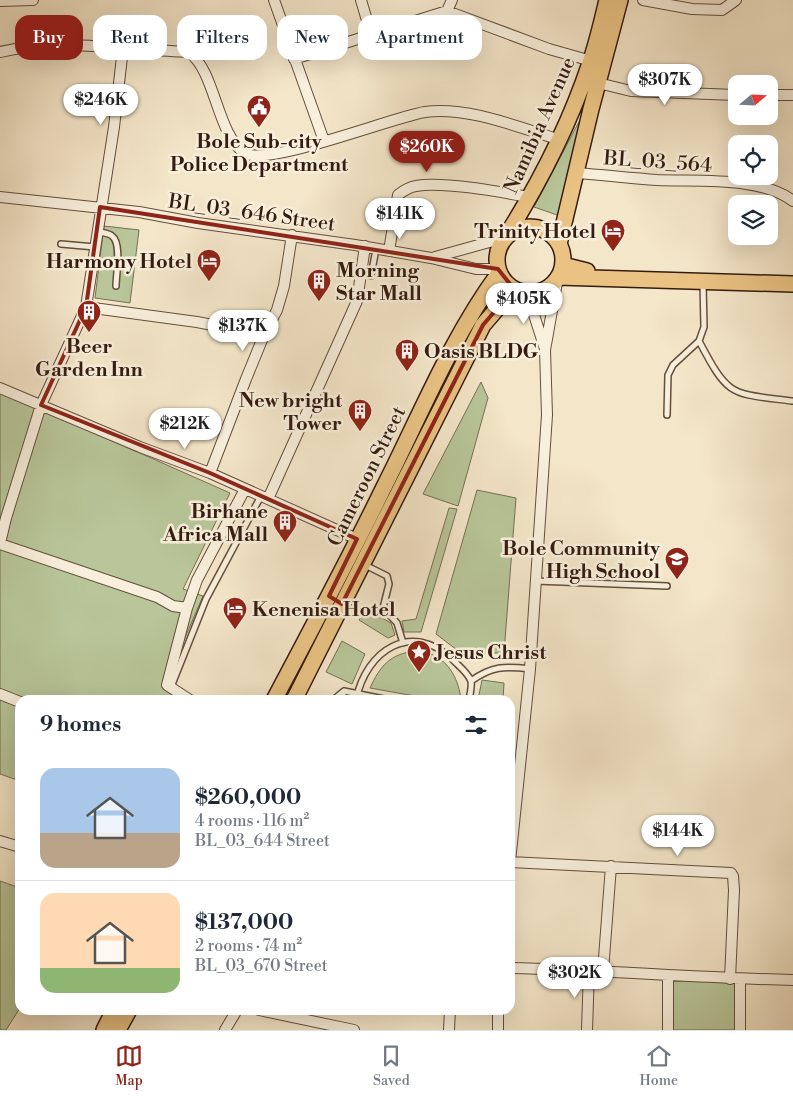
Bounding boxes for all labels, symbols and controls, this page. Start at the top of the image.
chip: Buy [15,15,83,60]
chip: Rent [93,15,167,60]
chip: Filters [177,15,267,60]
chip: New [277,15,348,60]
chip: Apartment [358,15,482,60]
street label: Namibia Avenue [499,53,582,198]
pin: $307K [630,64,700,106]
text: $307K [638,70,692,90]
north arrow [728,75,778,125]
map controls [728,75,778,245]
pin: $246K [66,84,136,126]
text: $246K [74,90,128,110]
public building icon: Bole Sub-city Police Department [246,94,272,128]
place label: Bole Sub-city Police Department [170,130,349,178]
pin: $260K [392,130,462,173]
button: locate [728,135,778,185]
text: $260K [400,137,454,157]
street label: BL_03_564 [602,146,713,179]
street label: BL_03_646 Street [166,189,337,238]
button: layers [728,195,778,245]
pin: $141K [365,198,435,240]
text: $141K [376,204,424,224]
hotel icon: Trinity Hotel [600,218,626,252]
place label: Trinity Hotel [474,220,596,245]
hotel icon: Harmony Hotel [196,248,222,282]
place label: Harmony Hotel [46,250,192,275]
place label: Morning Star Mall [336,259,422,307]
building icon: Morning Star Mall [306,268,332,302]
pin: $405K [489,282,559,325]
text: $405K [497,289,551,309]
building icon: Beer Garden Inn [76,299,102,333]
pin: $137K [208,310,278,352]
text: $137K [219,316,267,336]
place label: Beer Garden Inn [35,335,144,383]
building icon: Oasis BLDG [394,338,420,372]
place label: Oasis BLDG [424,340,539,365]
place label: New bright Tower [239,389,343,437]
building icon: New bright Tower [347,398,373,432]
street label: Cameroon Street [323,403,412,551]
pin: $212K [150,408,220,450]
text: $212K [160,414,210,434]
place label: Birhane Africa Mall [162,500,268,548]
building icon: Birhane Africa Mall [272,509,298,543]
place label: Bole Community High School [502,537,661,585]
school or university icon: Bole Community High School [664,546,690,580]
hotel icon: Kenenisa Hotel [222,596,248,630]
place label: Kenenisa Hotel [252,598,396,623]
place icon: Jesus Christ [406,639,432,673]
place label: Jesus Christ [433,641,547,666]
icon: filters [462,711,490,739]
text: 9 homes [40,712,121,738]
text: $260,000 [195,785,301,811]
icon: home [80,788,140,848]
text: 4 rooms · 116 m² [195,811,309,831]
pin: $144K [643,814,713,857]
text: $144K [652,821,704,841]
text: BL_03_644 Street [195,831,330,851]
text: $137,000 [195,910,293,936]
icon: home [80,913,140,973]
text: 2 rooms · 74 m² [195,936,302,956]
text: BL_03_670 Street [195,956,327,976]
pin: $302K [540,956,610,999]
text: $302K [548,963,602,983]
tab: Map [115,1042,143,1090]
tab: Saved [373,1042,410,1090]
tab: Home [640,1042,678,1090]

